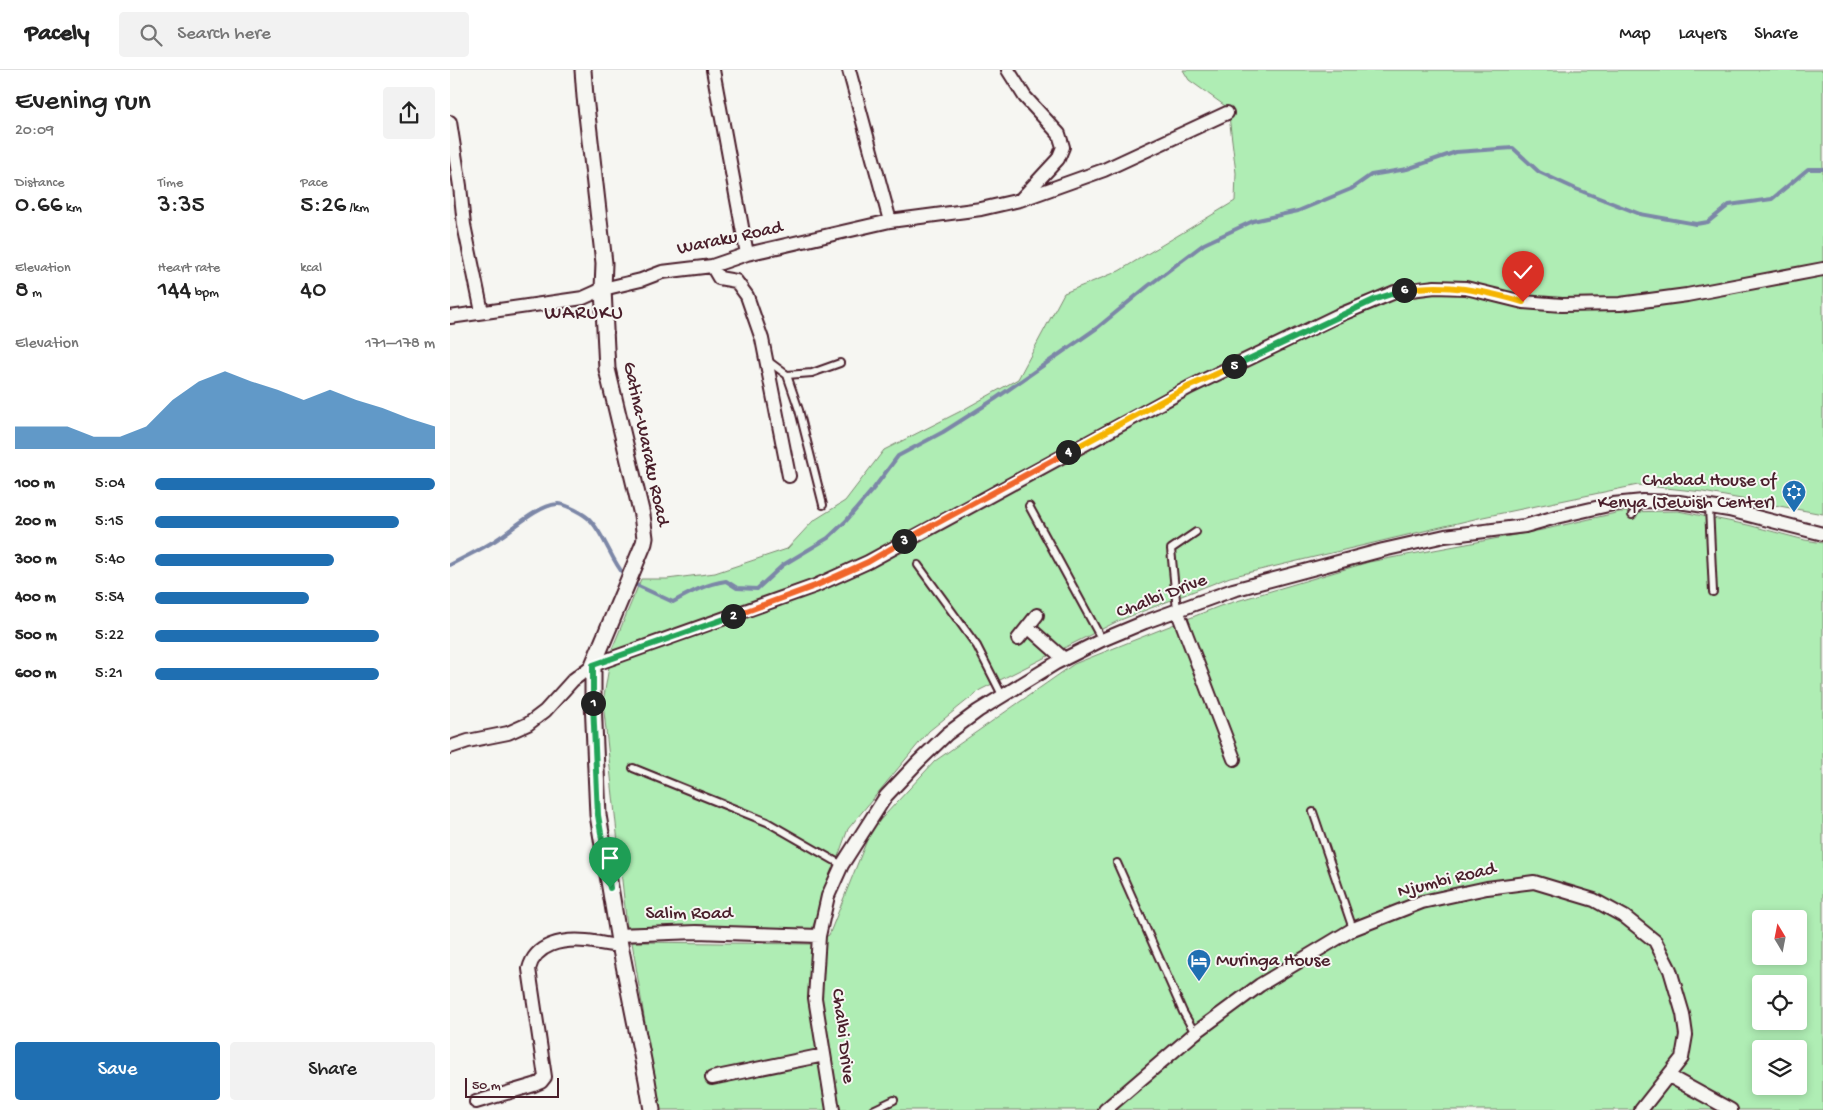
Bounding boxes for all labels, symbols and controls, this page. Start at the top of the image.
search box [119,12,469,57]
text: Pacely [25,20,89,49]
icon: search [137,21,165,49]
text: Search here [177,23,271,46]
text: Map [1619,24,1651,45]
text: Layers [1679,24,1726,45]
text: Share [1754,24,1798,45]
text: Evening run [15,86,151,119]
button: share [383,87,435,139]
text: 20:09 [15,122,54,141]
text: Distance [15,175,64,192]
text: Time [158,175,183,192]
text: Pace [300,175,328,192]
text: 0.66 [15,192,62,221]
text: 3:35 [158,192,205,221]
text: 5:26 [300,192,346,221]
text: km [62,200,82,217]
text: /km [346,200,369,217]
street label: Waraku Road [675,216,787,261]
pin [1502,251,1544,302]
icon: check [1509,258,1537,286]
text: Elevation [15,260,71,277]
text: Heart rate [158,260,220,277]
text: kcal [300,260,322,277]
text: 8 [15,277,29,306]
text: 144 [158,277,191,306]
text: 40 [300,277,326,306]
pin: 6 [1392,278,1416,302]
text: 6 [1401,282,1408,299]
text: m [29,285,42,302]
text: bpm [191,285,219,302]
district label: WARUKU [544,303,624,326]
text: Elevation [15,335,79,354]
text: 171–178 m [365,335,435,354]
pin: 5 [1222,354,1246,378]
text: 5 [1231,358,1238,375]
street label: Gatina-Waraku Road [616,360,674,530]
pin: 4 [1056,440,1080,464]
text: 4 [1065,444,1072,461]
place label: Chabad House of Kenya (Jewish Center) [1598,470,1778,515]
text: 100 m [15,475,55,494]
text: 5:04 [95,475,125,494]
synagogue icon: Chabad House of Kenya (Jewish Center) [1781,479,1807,513]
text: 200 m [15,513,56,532]
text: 5:15 [95,513,123,532]
pin: 3 [892,528,916,554]
text: 3 [901,533,908,550]
text: 300 m [15,551,57,570]
text: 5:40 [95,551,125,570]
street label: Chalbi Drive [1113,569,1211,625]
text: 400 m [15,589,56,608]
text: 5:54 [95,589,124,608]
pin: 2 [720,604,746,628]
text: 2 [730,608,737,625]
text: 500 m [15,627,57,646]
text: 5:22 [95,627,124,646]
text: 600 m [15,665,56,684]
text: 5:21 [95,665,123,684]
pin: 1 [580,690,606,716]
text: 1 [591,695,596,712]
pin [589,837,631,888]
icon: arrive [596,844,624,872]
street label: Njumbi Road [1395,857,1500,904]
street label: Salim Road [645,903,734,926]
north arrow [1752,910,1808,965]
map controls [1752,910,1807,1095]
hotel icon: Muringa House [1186,948,1212,982]
place label: Muringa House [1216,950,1330,973]
button: locate [1752,975,1807,1030]
street label: Chalbi Drive [825,987,859,1085]
button: layers [1752,1040,1807,1095]
button: Save [15,1042,220,1100]
button: Share [230,1042,435,1100]
scale bar [465,1075,559,1098]
text: 50 m [472,1078,501,1095]

